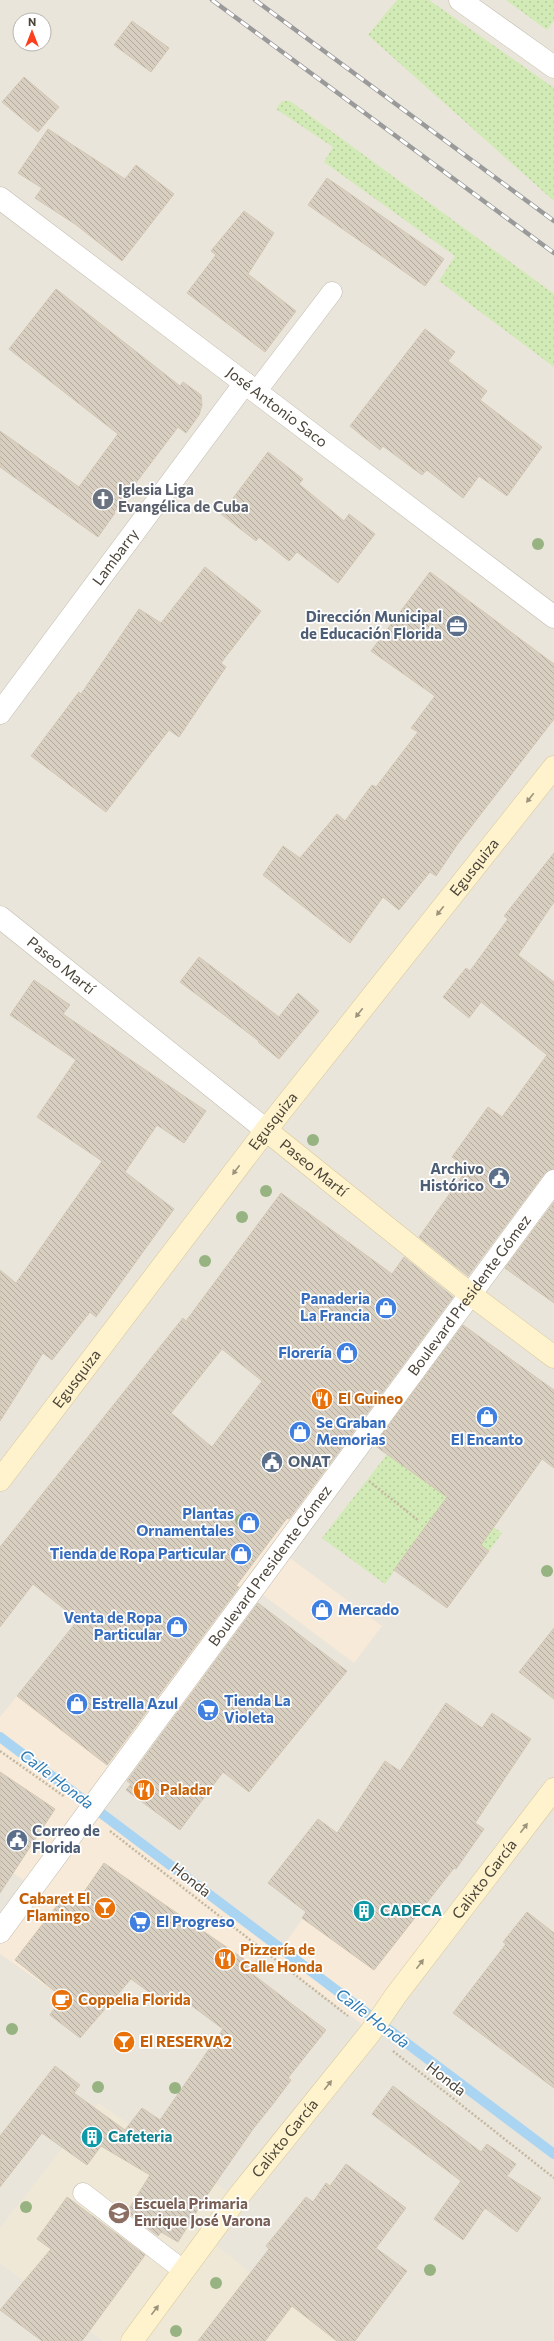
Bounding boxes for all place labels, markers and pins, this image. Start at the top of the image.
place label: Iglesia Liga Evangélica de Cuba [118,480,249,515]
church icon: Iglesia Liga Evangélica de Cuba [90,486,116,512]
place label: Dirección Municipal de Educación Florida [300,607,442,642]
office icon: Dirección Municipal de Educación Florida [444,613,470,639]
place label: Archivo Histórico [420,1159,484,1194]
public building icon: Archivo Histórico [486,1165,512,1191]
place label: Panaderia La Francia [300,1289,370,1324]
shop icon: Panaderia La Francia [373,1295,399,1321]
shop icon: Florería [334,1340,360,1366]
place label: Florería [278,1343,332,1361]
restaurant icon: El Guineo [309,1386,335,1412]
place label: El Guineo [338,1389,403,1407]
shop icon: El Encanto [474,1404,500,1430]
place label: Se Graban Memorias [316,1413,386,1448]
shop icon: Se Graban Memorias [287,1419,313,1445]
place label: El Encanto [451,1430,523,1448]
public building icon: ONAT [259,1449,285,1475]
place label: ONAT [288,1452,331,1470]
place label: Plantas Ornamentales [136,1504,234,1539]
shop icon: Plantas Ornamentales [236,1510,262,1536]
shop icon: Tienda de Ropa Particular [228,1541,254,1567]
place label: Tienda de Ropa Particular [50,1544,226,1562]
shop icon: Mercado [309,1597,335,1623]
place label: Mercado [338,1600,399,1618]
place label: Venta de Ropa Particular [64,1608,162,1643]
shop icon: Venta de Ropa Particular [164,1614,190,1640]
shop icon: Estrella Azul [64,1691,90,1717]
place label: Tienda La Violeta [224,1691,291,1726]
place label: Estrella Azul [92,1694,178,1712]
supermarket icon: Tienda La Violeta [195,1697,221,1723]
restaurant icon: Paladar [131,1777,157,1803]
place label: Paladar [160,1780,213,1798]
place label: Correo de Florida [32,1821,100,1856]
public building icon: Correo de Florida [4,1827,30,1853]
place label: Cabaret El Flamingo [19,1889,90,1924]
bar icon: Cabaret El Flamingo [92,1895,118,1921]
building icon: CADECA [351,1898,377,1924]
place label: CADECA [380,1901,442,1919]
supermarket icon: El Progreso [127,1909,153,1935]
place label: El Progreso [156,1912,235,1930]
place label: Pizzería de Calle Honda [240,1940,323,1975]
restaurant icon: Pizzería de Calle Honda [212,1946,238,1972]
cafe icon: Coppelia Florida [49,1987,75,2013]
place label: Coppelia Florida [78,1990,191,2008]
bar icon: El RESERVA2 [111,2029,137,2055]
place label: El RESERVA2 [140,2032,232,2050]
building icon: Cafeteria [79,2124,105,2150]
place label: Cafeteria [108,2127,172,2145]
place label: Escuela Primaria Enrique José Varona [134,2194,271,2229]
school or university icon: Escuela Primaria Enrique José Varona [106,2200,132,2226]

